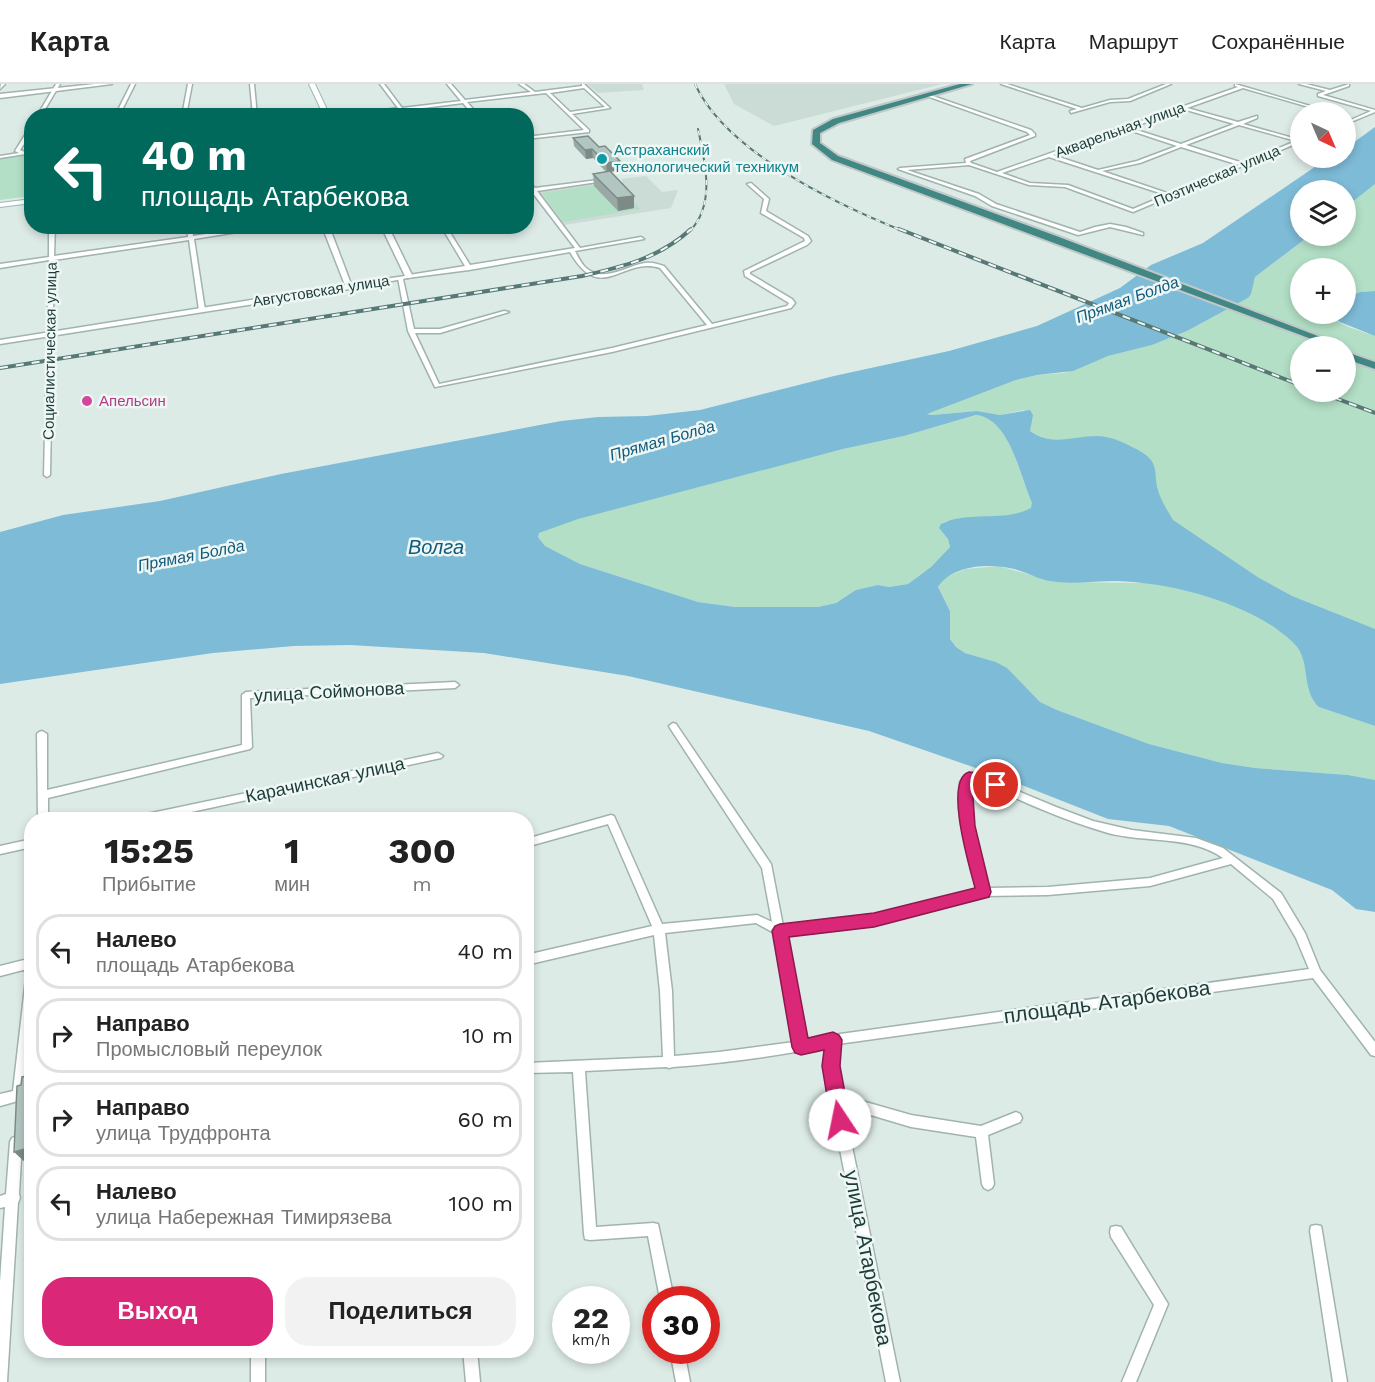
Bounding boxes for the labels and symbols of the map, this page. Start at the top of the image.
street label: Акварельная улица [1053,98,1188,162]
north arrow [1290,102,1356,168]
place label: Астраханский технологический техникум [614,141,799,176]
street label: Поэтическая улица [1151,141,1283,211]
marker: Астраханский технологический техникум [595,152,609,166]
street label: Социалистическая улица [39,261,61,440]
street label: Августовская улица [251,271,391,311]
water label: Прямая Болда [1073,272,1181,327]
place label: Апельсин [99,392,166,410]
marker: Апельсин [80,394,94,408]
water label: Прямая Болда [607,416,717,465]
water label: Волга [408,535,464,559]
water label: Прямая Болда [136,536,246,575]
street label: улица Соймонова [253,677,406,706]
street label: Карачинская улица [243,752,407,807]
pin [970,759,1021,810]
street label: площадь Атарбекова [1002,975,1212,1028]
position arrow [808,1088,872,1152]
street label: улица Атарбекова [839,1168,898,1348]
speed limit sign: 30 [642,1286,720,1364]

